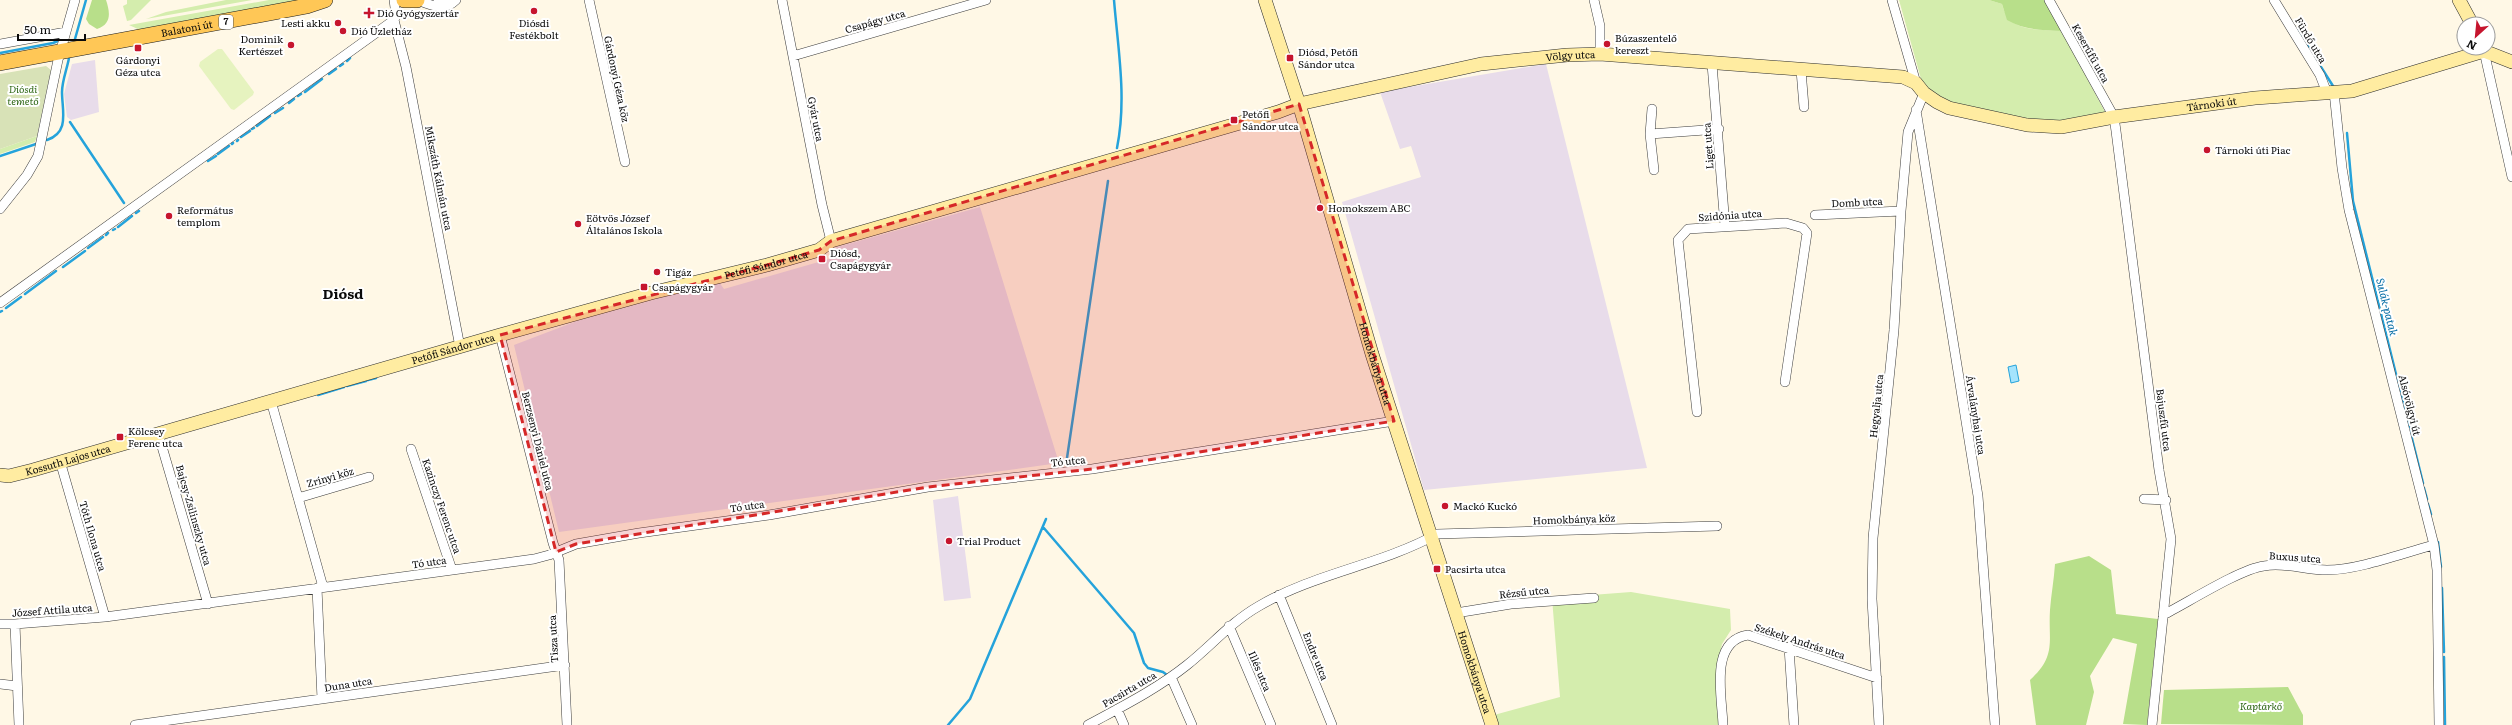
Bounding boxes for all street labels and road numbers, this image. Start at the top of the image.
street label: Csapágy utca [843,5,907,36]
street label: Fürdő utca [2292,14,2331,66]
road number: 7 [219,15,233,29]
street label: Balatoni út [160,16,214,40]
street label: Keserűfű utca [2069,20,2114,86]
street label: Gárdonyi Géza köz [601,34,634,124]
street label: Völgy utca [1545,46,1596,64]
street label: Tárnoki út [2185,93,2237,114]
street label: Gyár utca [805,95,828,143]
street label: Liget utca [1698,122,1717,170]
street label: Mikszáth Kálmán utca [422,124,457,232]
street label: Domb utca [1831,193,1884,210]
street label: Szidónia utca [1698,205,1763,224]
street label: Petőfi Sándor utca [722,245,810,282]
street label: Homokbánya utca [1356,320,1396,408]
street label: Petőfi Sándor utca [409,329,497,367]
street label: Hegyalja utca [1865,373,1886,438]
street label: Alsóvölgyi út [2396,373,2425,437]
street label: Árvalányhaj utca [1963,374,1990,456]
street label: Bajuszfű utca [2153,388,2176,453]
street label: Berzsenyi Dániel utca [519,390,558,493]
street label: Kossuth Lajos utca [23,440,113,479]
street label: Tó utca [1050,451,1087,470]
street label: Kazinczy Ferenc utca [419,456,466,556]
street label: Bajcsy-Zsilinszky utca [173,463,216,568]
street label: Zrínyi köz [305,463,355,490]
street label: Tó utca [729,496,766,515]
street label: Tóth Ilona utca [76,499,111,573]
street label: Homokbánya köz [1532,510,1616,527]
street label: Buxus utca [2269,547,2322,566]
street label: Tó utca [411,552,448,571]
street label: Rézsű utca [1498,581,1550,602]
street label: József Attila utca [11,599,93,620]
street label: Tisza utca [544,614,561,663]
street label: Székely András utca [1753,619,1848,662]
street label: Homokbánya utca [1455,628,1496,716]
street label: Endre utca [1300,629,1333,683]
street label: Illés utca [1245,648,1276,694]
street label: Pacsirta utca [1099,667,1159,710]
street label: Duna utca [323,672,374,695]

